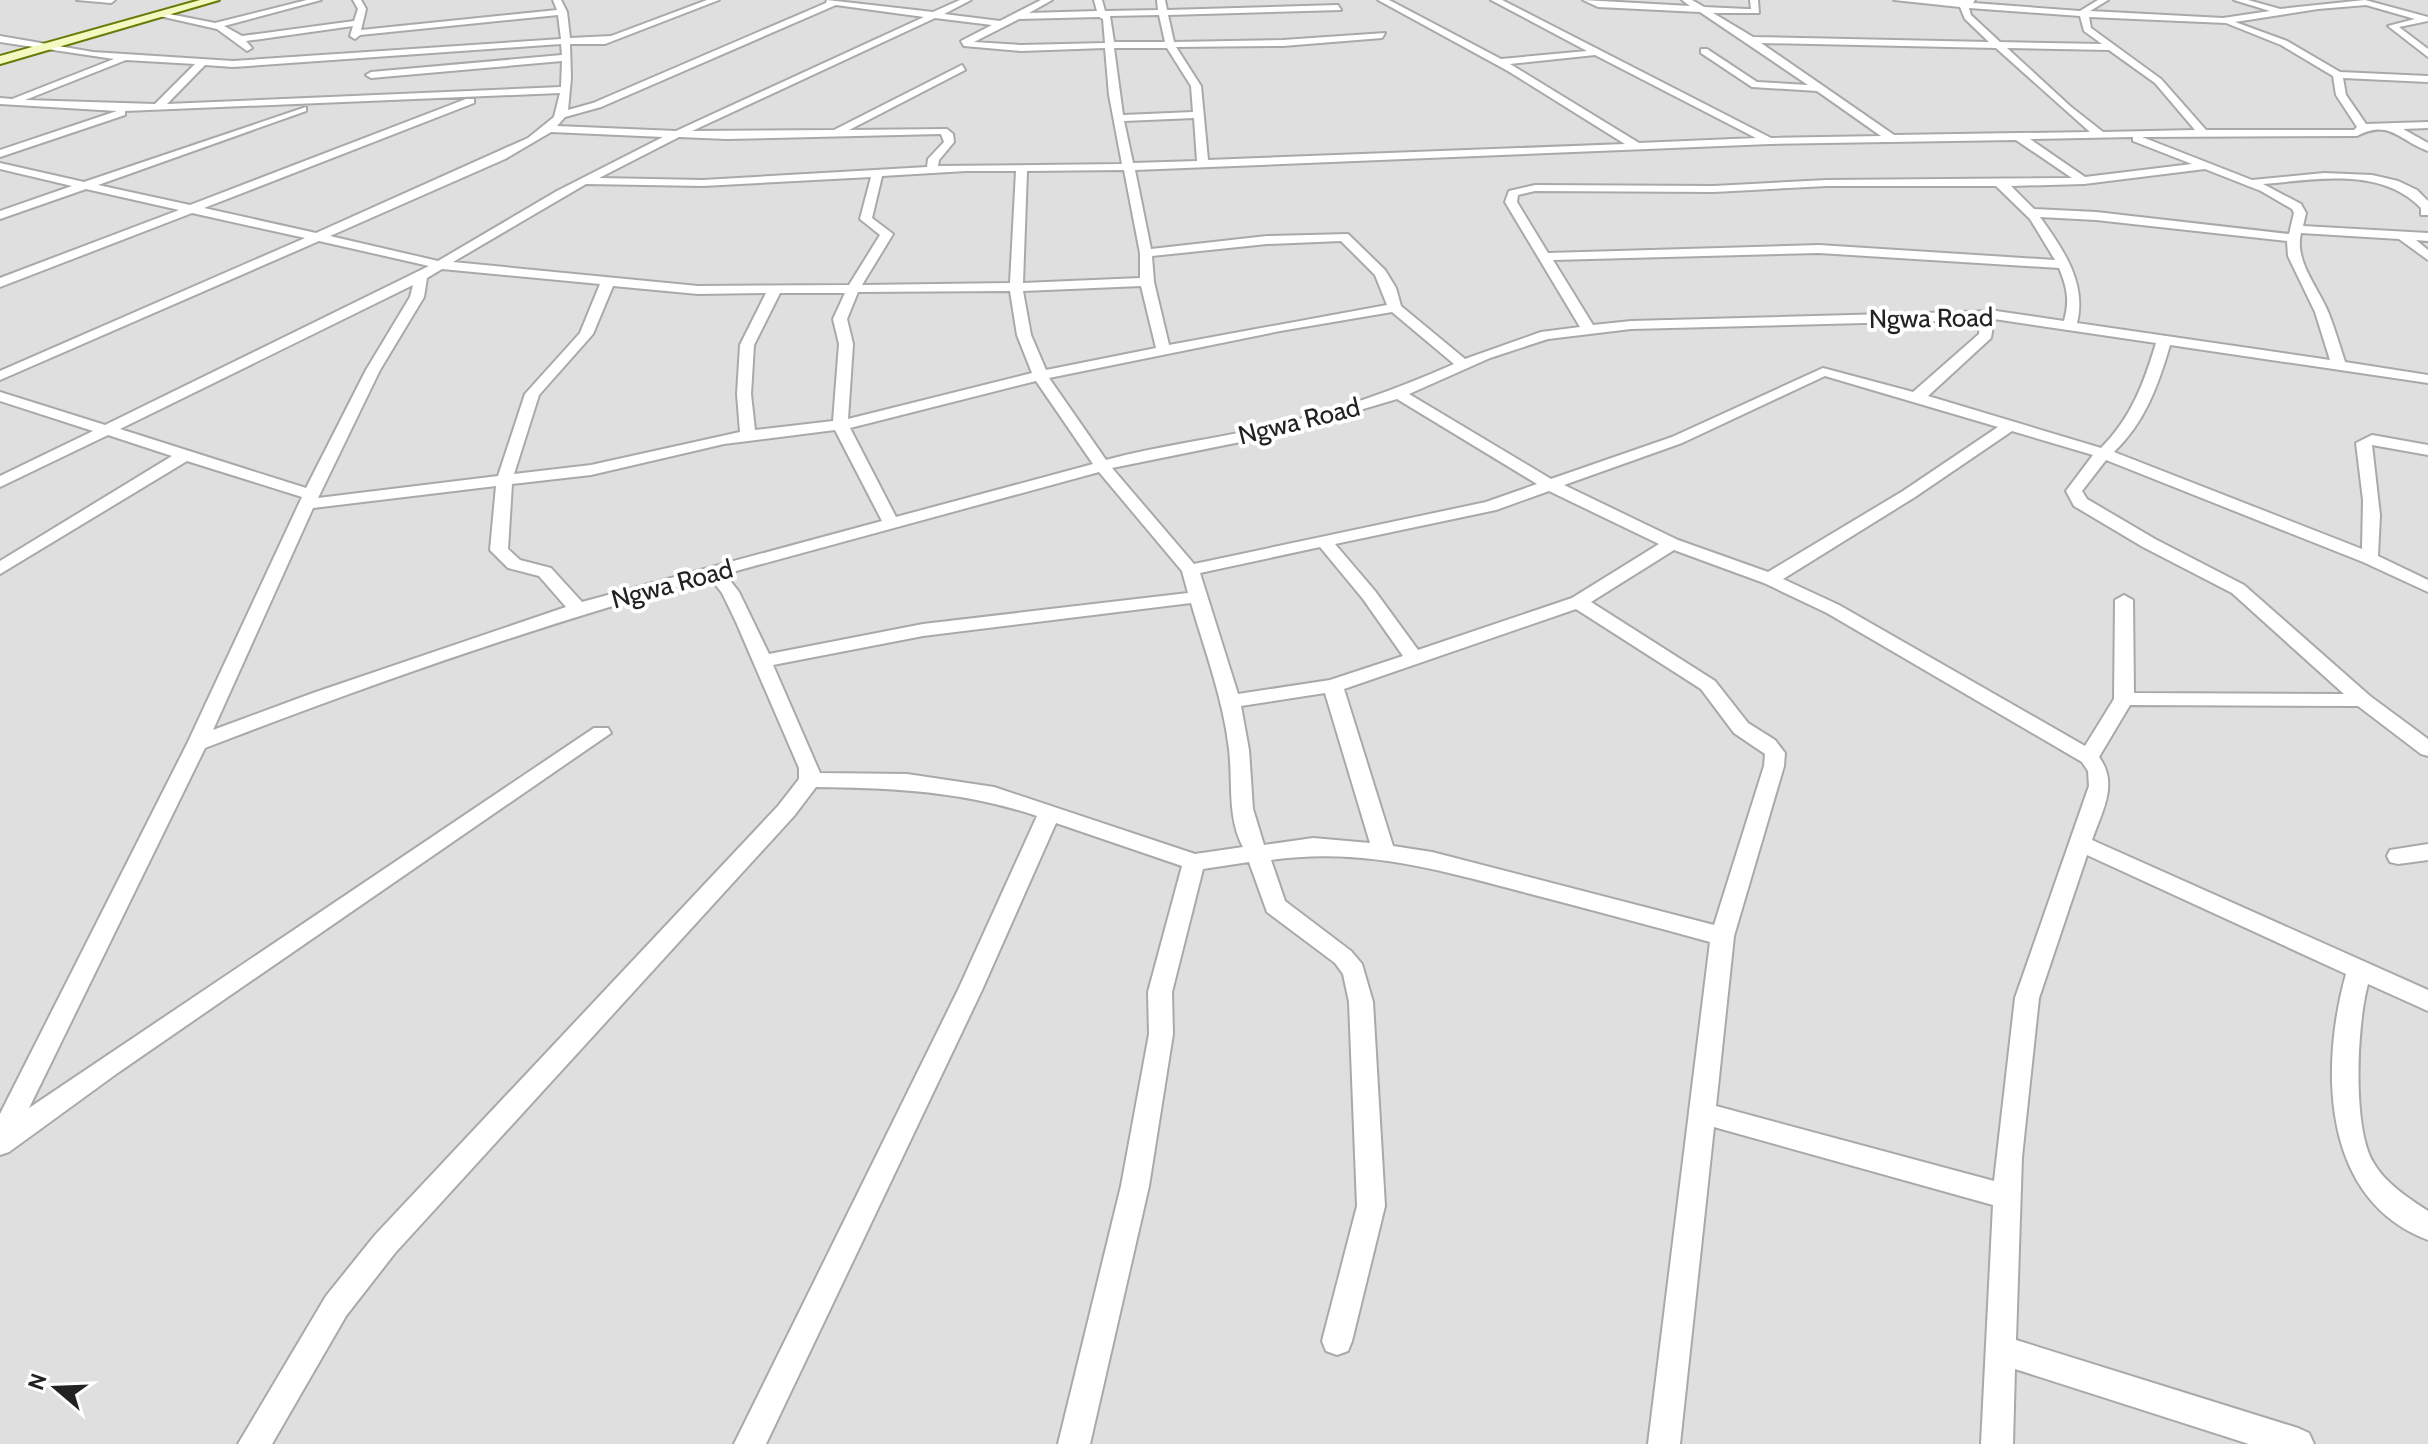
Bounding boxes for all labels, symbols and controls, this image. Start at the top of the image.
street label: Ngwa Road [1869,301,1993,335]
street label: Ngwa Road [1235,390,1363,452]
street label: Ngwa Road [608,552,736,616]
north arrow [16,1348,96,1428]
text: N [22,1370,53,1393]

